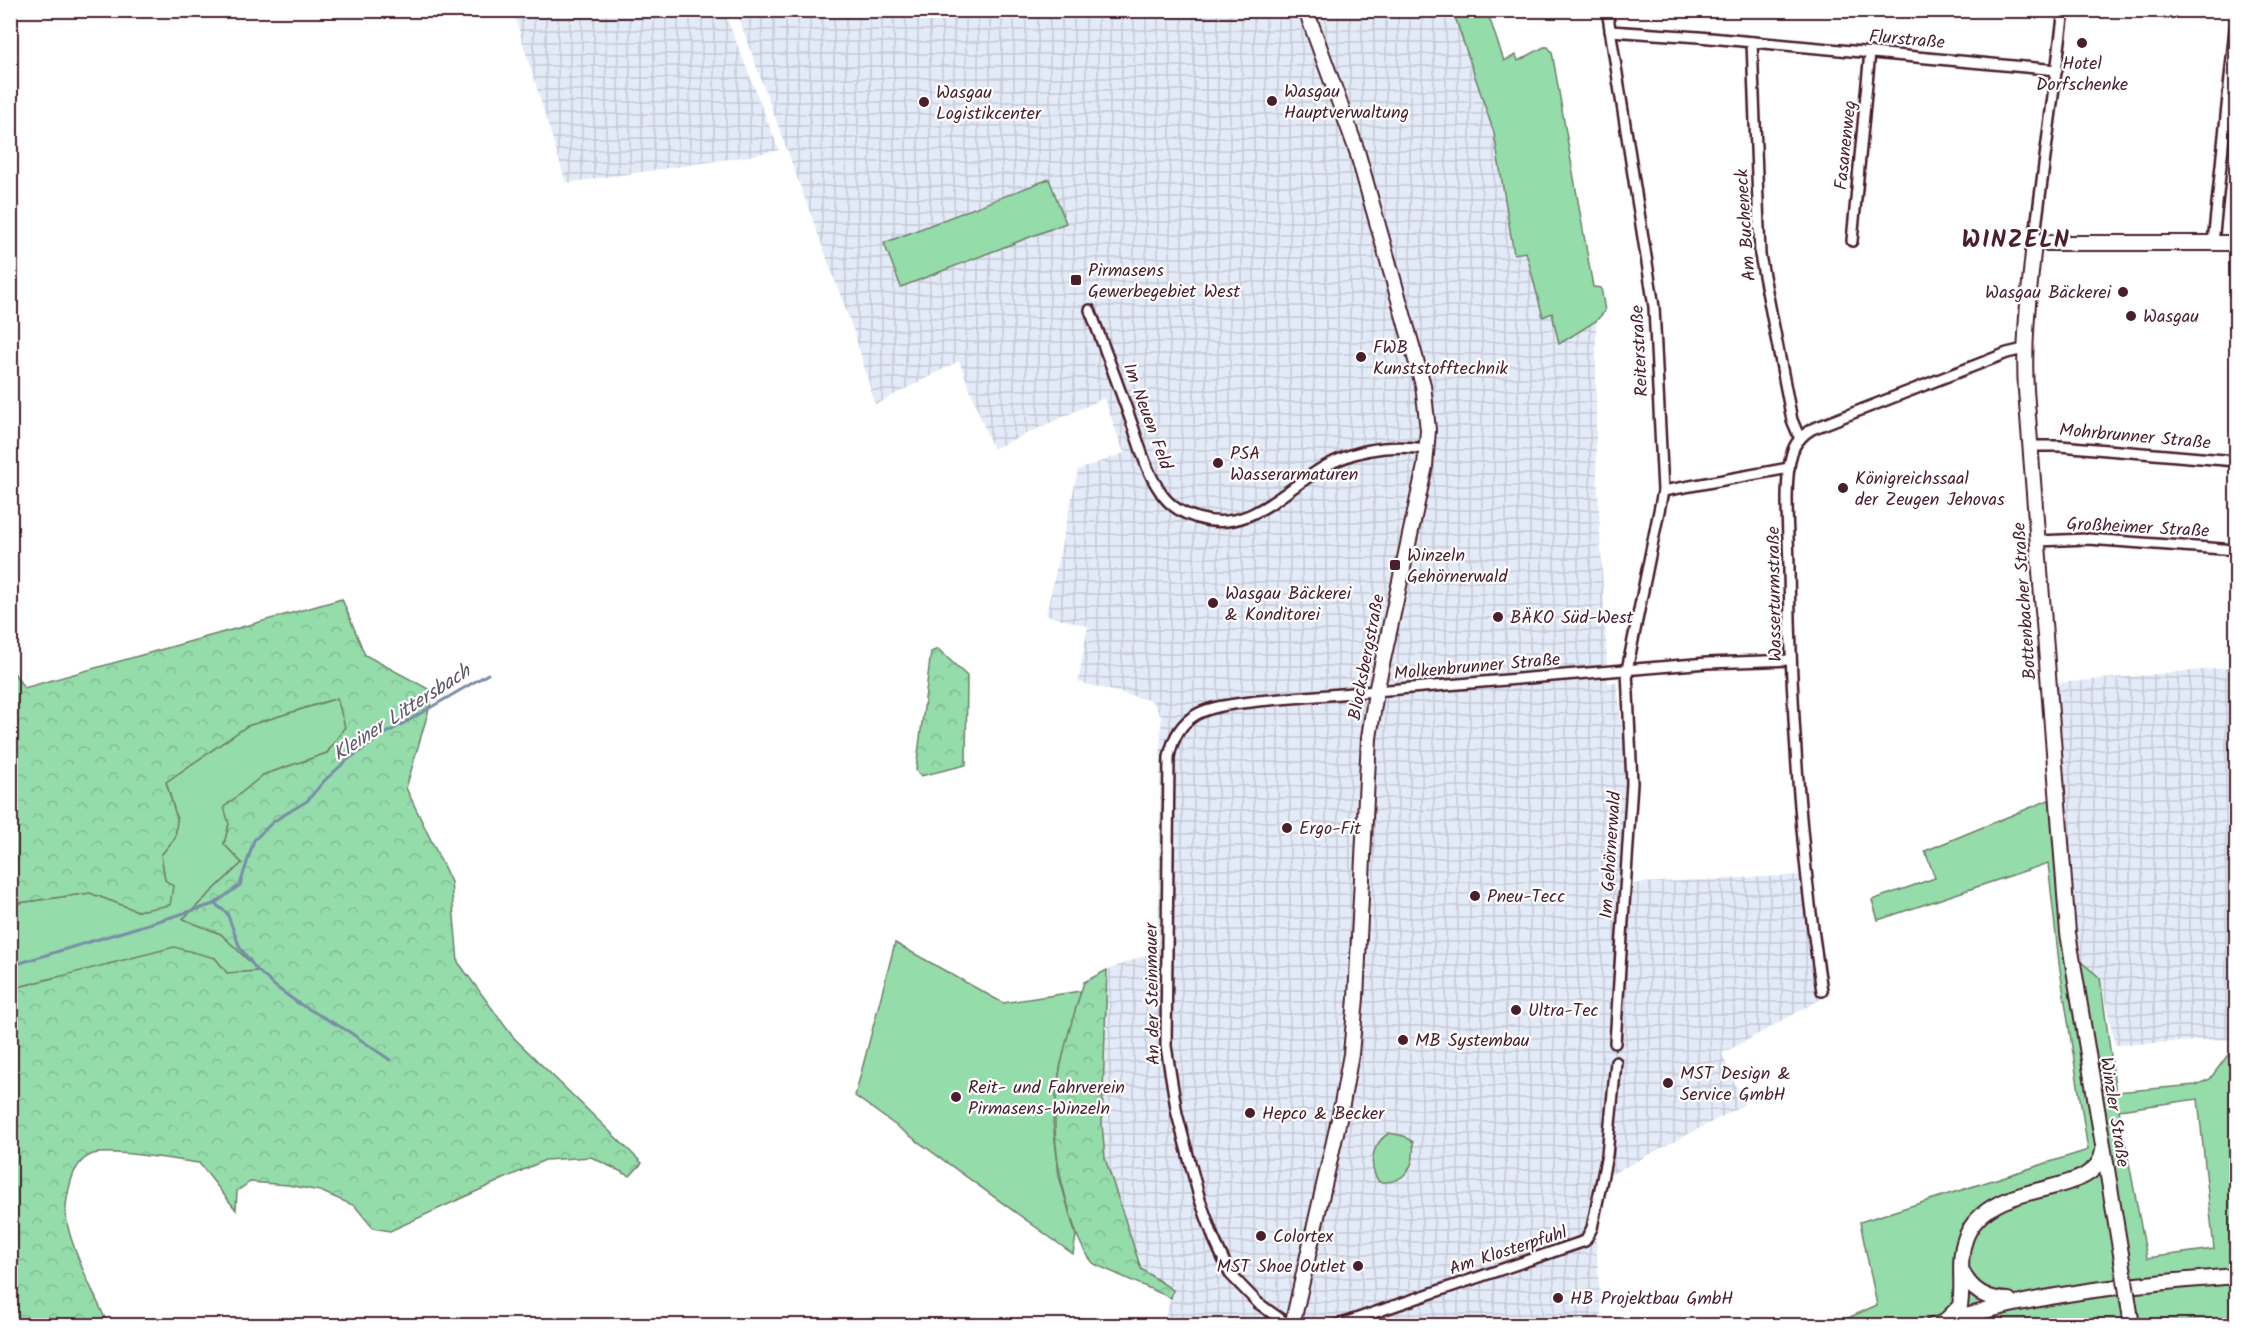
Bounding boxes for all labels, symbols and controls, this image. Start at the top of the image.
street label: Flurstraße [1868,23,1946,58]
marker: Hotel Dorfschenke [2075,36,2089,50]
place label: Hotel Dorfschenke [2036,50,2128,100]
place label: Wasgau Hauptverwaltung [1284,78,1409,128]
place label: Wasgau Logistikcenter [936,79,1042,129]
marker: Wasgau Hauptverwaltung [1265,94,1279,108]
marker: Wasgau Logistikcenter [917,95,931,109]
street label: Fasanenweg [1827,99,1866,191]
street label: Am Bucheneck [1728,167,1765,282]
district label: WINZELN [1962,221,2070,260]
place label: Pirmasens Gewerbegebiet West [1088,257,1241,307]
marker: Pirmasens Gewerbegebiet West [1069,273,1083,287]
place label: Wasgau Bäckerei [1985,279,2112,308]
marker: Wasgau Bäckerei [2116,285,2130,299]
place label: Wasgau [2143,303,2199,332]
street label: Reiterstraße [1624,304,1657,397]
marker: Wasgau [2124,309,2138,323]
place label: FWB Kunststofftechnik [1373,334,1508,384]
marker: FWB Kunststofftechnik [1354,350,1368,364]
street label: Im Neuen Feld [1114,359,1180,475]
street label: Mohrbrunner Straße [2058,416,2212,459]
place label: PSA Wasserarmaturen [1230,440,1358,490]
marker: PSA Wasserarmaturen [1211,456,1225,470]
place label: Königreichssaal der Zeugen Jehovas [1855,465,2005,515]
marker: Königreichssaal der Zeugen Jehovas [1836,481,1850,495]
street label: Großheimer Straße [2066,510,2210,547]
street label: Bottenbacher Straße [2006,521,2045,681]
street label: Wasserturmstraße [1760,526,1791,662]
place label: Winzeln Gehörnerwald [1407,542,1508,592]
marker: Winzeln Gehörnerwald [1388,558,1402,572]
place label: Wasgau Bäckerei & Konditorei [1225,580,1352,630]
street label: Blocksbergstraße [1341,592,1394,723]
marker: Wasgau Bäckerei & Konditorei [1206,596,1220,610]
place label: BÄKO Süd-West [1510,604,1635,633]
marker: BÄKO Süd-West [1491,610,1505,624]
street label: Molkenbrunner Straße [1393,646,1562,689]
water label: Kleiner Littersbach [326,656,480,771]
street label: Im Gehörnerwald [1593,789,1630,920]
place label: Ergo-Fit [1299,815,1362,844]
marker: Ergo-Fit [1280,821,1294,835]
place label: Pneu-Tecc [1487,883,1565,912]
marker: Pneu-Tecc [1468,889,1482,903]
street label: An der Steinmauer [1138,922,1169,1065]
place label: Ultra-Tec [1528,997,1599,1026]
marker: Ultra-Tec [1509,1003,1523,1017]
place label: MB Systembau [1415,1027,1530,1056]
marker: MB Systembau [1396,1033,1410,1047]
street label: Winzler Straße [2091,1055,2137,1169]
place label: MST Design & Service GmbH [1680,1060,1790,1110]
place label: Reit- und Fahrverein Pirmasens-Winzeln [968,1074,1125,1124]
marker: MST Design & Service GmbH [1661,1076,1675,1090]
marker: Reit- und Fahrverein Pirmasens-Winzeln [949,1090,963,1104]
place label: Hepco & Becker [1262,1100,1385,1129]
marker: Hepco & Becker [1243,1106,1257,1120]
street label: Am Klosterpfuhl [1446,1219,1572,1284]
place label: Colortex [1273,1223,1334,1252]
marker: Colortex [1254,1229,1268,1243]
place label: MST Shoe Outlet [1217,1253,1347,1282]
marker: MST Shoe Outlet [1351,1259,1365,1273]
place label: HB Projektbau GmbH [1570,1285,1733,1314]
marker: HB Projektbau GmbH [1551,1291,1565,1305]

